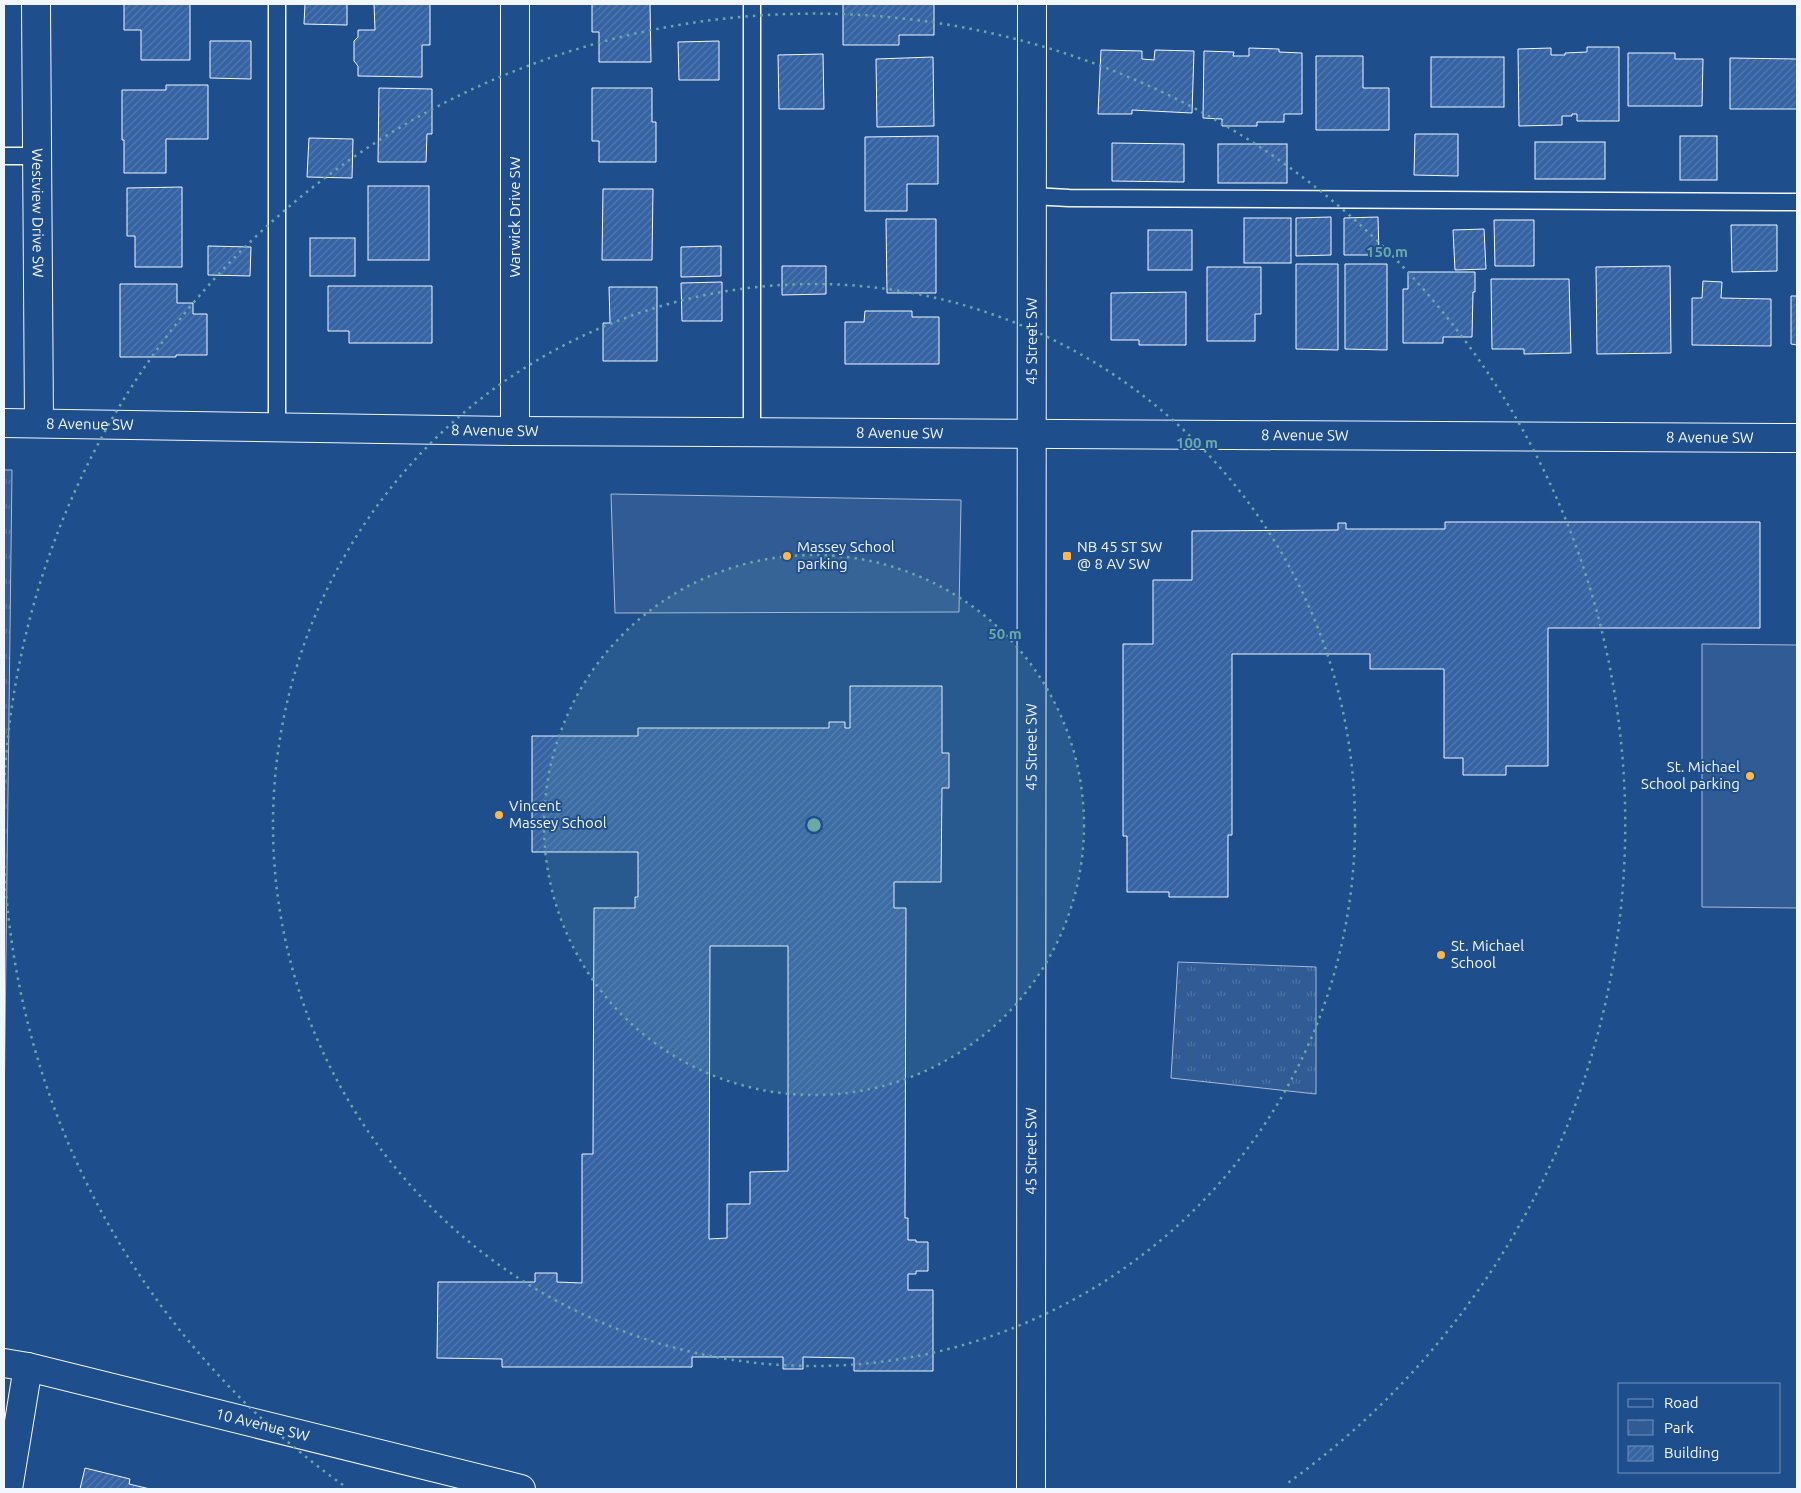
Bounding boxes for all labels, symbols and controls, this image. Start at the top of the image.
street label: Westview Drive SW [29,148,47,278]
street label: Warwick Drive SW [506,156,523,278]
text: 150 m [1366,243,1408,260]
street label: 45 Street SW [1023,297,1040,385]
street label: 8 Avenue SW [46,415,134,433]
street label: 8 Avenue SW [451,421,539,439]
street label: 8 Avenue SW [856,424,944,441]
street label: 8 Avenue SW [1261,426,1349,444]
street label: 8 Avenue SW [1666,428,1754,446]
text: 100 m [1176,434,1218,451]
place label: Massey School parking [797,538,895,572]
place label: NB 45 ST SW @ 8 AV SW [1077,538,1162,572]
marker: Massey School parking [781,550,793,562]
marker: NB 45 ST SW @ 8 AV SW [1061,550,1073,562]
text: 50 m [988,625,1022,642]
street label: 45 Street SW [1022,703,1040,791]
place label: St. Michael School parking [1641,758,1740,792]
marker: St. Michael School parking [1744,770,1756,782]
place label: Vincent Massey School [509,797,607,831]
marker: Vincent Massey School [493,809,505,821]
centre of rings [805,816,823,834]
place label: St. Michael School [1451,937,1524,971]
marker: St. Michael School [1435,949,1447,961]
street label: 45 Street SW [1022,1107,1039,1195]
legend [1618,1383,1781,1473]
text: Road [1664,1394,1699,1411]
street label: 10 Avenue SW [214,1405,312,1444]
text: Park [1664,1419,1694,1436]
text: Building [1664,1444,1719,1461]

